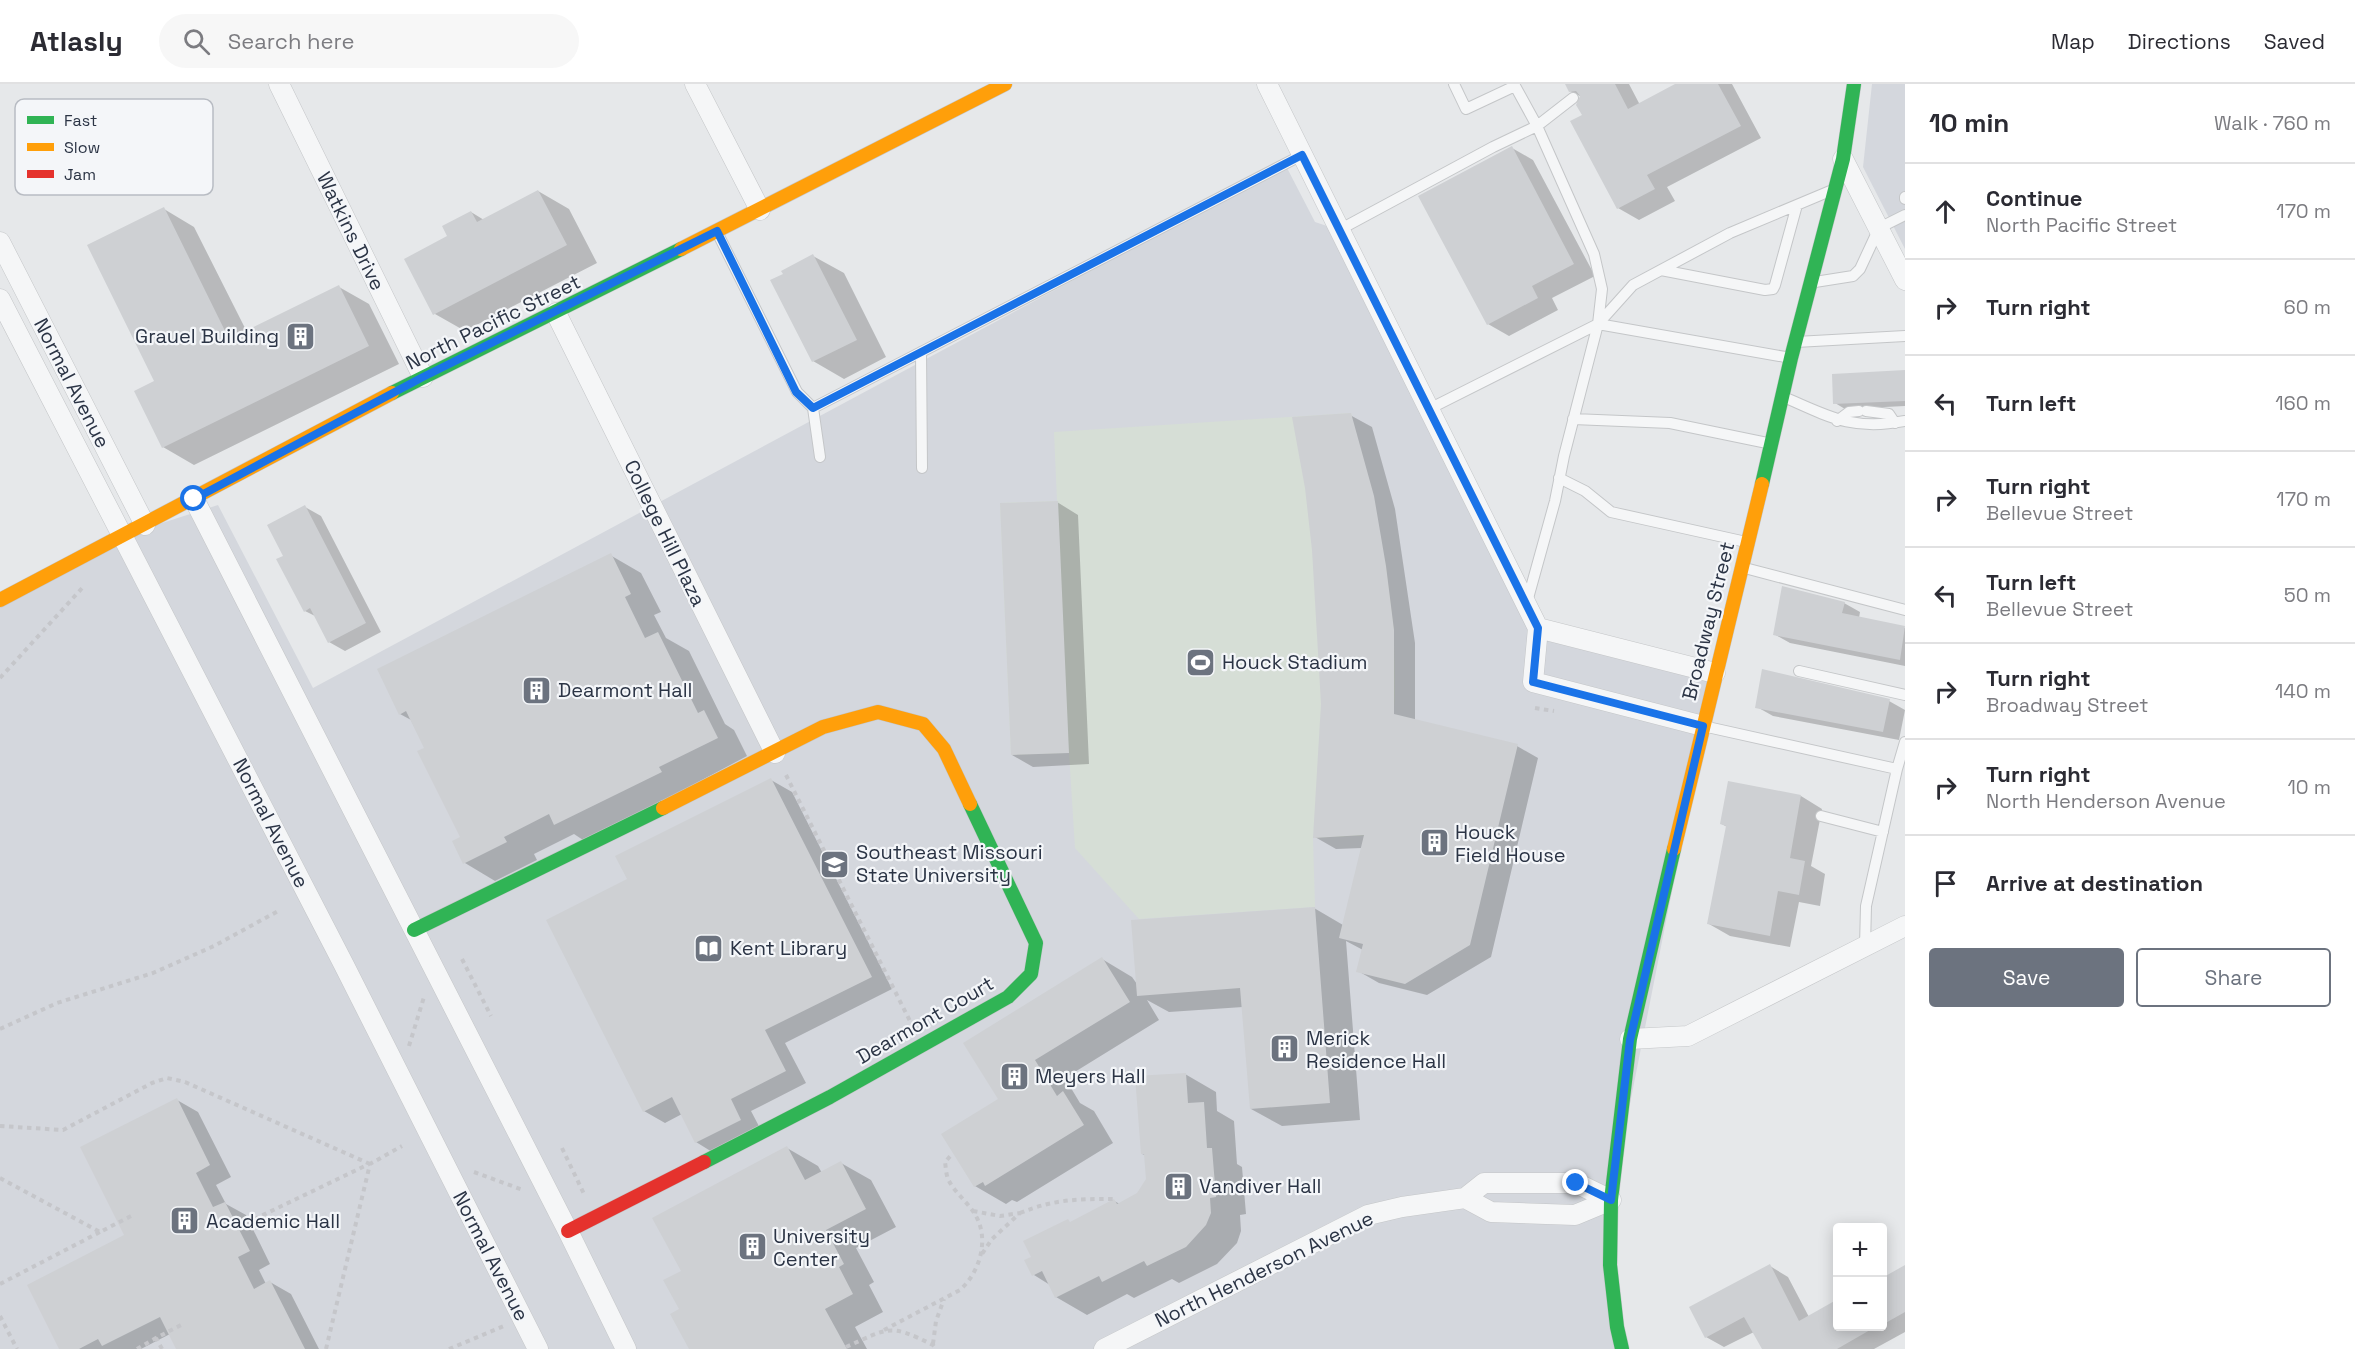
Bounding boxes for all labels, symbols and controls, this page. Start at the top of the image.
search box [159,14,579,68]
text: Atlasly [30,23,123,59]
icon: search [180,25,213,58]
text: Search here [228,27,354,55]
text: Map [2051,28,2095,55]
text: Directions [2128,28,2231,55]
text: Saved [2264,28,2325,55]
legend [15,99,213,195]
text: 10 min [1929,106,2009,140]
text: Fast [64,110,97,131]
text: Walk · 760 m [2214,110,2331,136]
text: Slow [64,137,100,158]
text: Jam [64,164,96,185]
street label: Watkins Drive [311,167,391,295]
text: Continue [1986,184,2082,212]
icon: ahead [1929,195,1962,228]
text: 170 m [2276,198,2331,224]
text: North Pacific Street [1986,212,2177,238]
street label: North Pacific Street [401,268,585,376]
icon: right [1929,291,1962,324]
text: Turn right [1986,293,2091,321]
text: 60 m [2284,294,2331,320]
street label: Normal Avenue [28,314,116,452]
building icon: Grauel Building [284,320,316,352]
place label: Grauel Building [135,323,279,349]
icon: left [1929,387,1962,420]
text: Turn left [1986,389,2076,417]
text: 160 m [2275,390,2331,416]
street label: College Hill Plaza [618,455,712,611]
text: Turn right [1986,472,2091,500]
icon: right [1929,483,1962,516]
route start [180,485,206,511]
text: 170 m [2276,486,2331,512]
text: Bellevue Street [1986,500,2133,526]
street label: Broadway Street [1676,539,1740,703]
text: Turn left [1986,568,2076,596]
icon: left [1929,579,1962,612]
text: 50 m [2284,582,2331,608]
text: Bellevue Street [1986,596,2133,622]
sports icon: Houck Stadium [1185,646,1217,678]
place label: Houck Stadium [1222,649,1367,675]
text: Turn right [1986,664,2091,692]
building icon: Dearmont Hall [521,674,553,706]
icon: right [1929,675,1962,708]
place label: Dearmont Hall [558,677,692,703]
text: 140 m [2275,678,2331,704]
text: Broadway Street [1986,692,2148,718]
street label: Normal Avenue [227,754,315,892]
text: Turn right [1986,760,2091,788]
icon: right [1929,771,1962,804]
text: 10 m [2287,774,2331,800]
text: North Henderson Avenue [1986,788,2226,814]
place label: Houck Field House [1455,819,1566,868]
building icon: Houck Field House [1418,827,1450,859]
place label: Southeast Missouri State University [856,839,1043,888]
school or university icon: Southeast Missouri State University [819,848,851,880]
icon: arrive [1929,867,1962,900]
text: Arrive at destination [1986,869,2203,897]
library icon: Kent Library [693,932,725,964]
place label: Kent Library [730,935,847,961]
button: Save [1929,948,2124,1007]
button: Share [2136,948,2331,1007]
street label: Dearmont Court [852,970,998,1070]
place label: Merick Residence Hall [1306,1025,1446,1074]
building icon: Merick Residence Hall [1269,1033,1301,1065]
building icon: Meyers Hall [998,1060,1030,1092]
place label: Meyers Hall [1035,1063,1146,1089]
route end [1562,1169,1588,1195]
building icon: Vandiver Hall [1162,1170,1194,1202]
place label: Vandiver Hall [1199,1173,1322,1199]
street label: Normal Avenue [447,1187,535,1325]
building icon: Academic Hall [169,1205,201,1237]
street label: North Henderson Avenue [1151,1205,1377,1333]
place label: Academic Hall [206,1208,340,1234]
place label: University Center [773,1223,870,1272]
map controls [1833,1223,1887,1331]
button: + [1833,1223,1887,1277]
building icon: University Center [736,1231,768,1263]
button: − [1833,1277,1887,1331]

